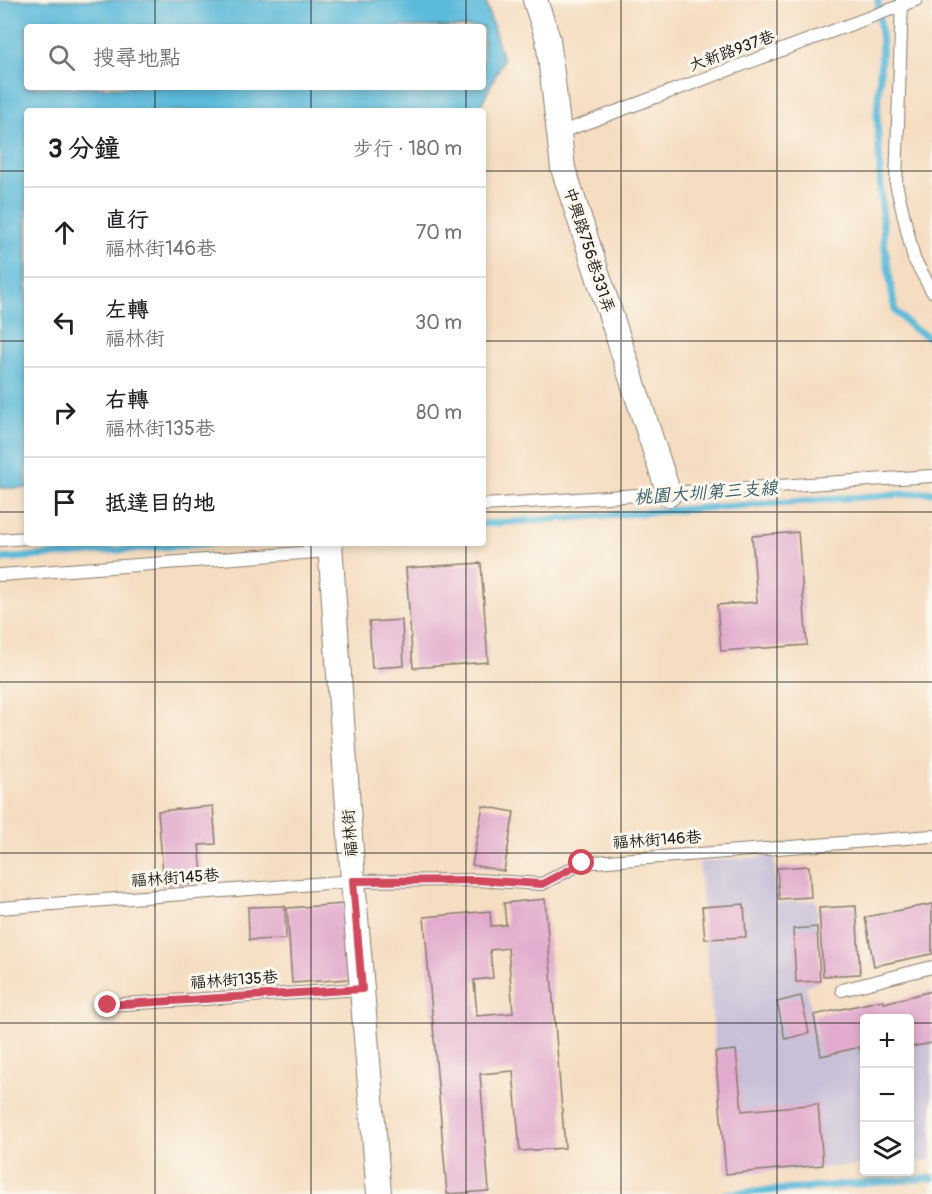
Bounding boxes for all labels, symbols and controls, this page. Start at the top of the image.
search box [24,24,486,90]
street label: 大新路937巷 [686,26,778,76]
icon: search [45,41,78,74]
text: 搜尋地點 [93,44,181,72]
text: 3 分鐘 [48,133,120,165]
text: 步行 · 180 m [353,136,462,161]
street label: 中興路756巷331弄 [559,185,619,315]
text: 直行 [105,206,149,234]
icon: ahead [48,216,81,249]
text: 70 m [416,220,462,245]
text: 福林街146巷 [105,236,216,261]
text: 左轉 [105,296,149,324]
icon: left [48,306,81,339]
text: 30 m [415,310,462,335]
text: 福林街 [105,326,165,351]
text: 右轉 [105,386,149,414]
icon: right [48,396,81,429]
text: 80 m [416,400,462,425]
text: 福林街135巷 [105,416,215,441]
water label: 桃園大圳第三支線 [633,476,780,509]
icon: arrive [48,486,81,519]
text: 抵達目的地 [105,489,215,517]
street label: 福林街 [338,808,362,858]
street label: 福林街146巷 [612,827,702,853]
route start [568,849,594,875]
street label: 福林街145巷 [130,865,220,891]
street label: 福林街135巷 [189,967,279,993]
route end [94,991,120,1017]
map controls [860,1014,914,1176]
button: + [860,1014,914,1068]
button: − [860,1068,914,1122]
button: layers [860,1122,914,1176]

